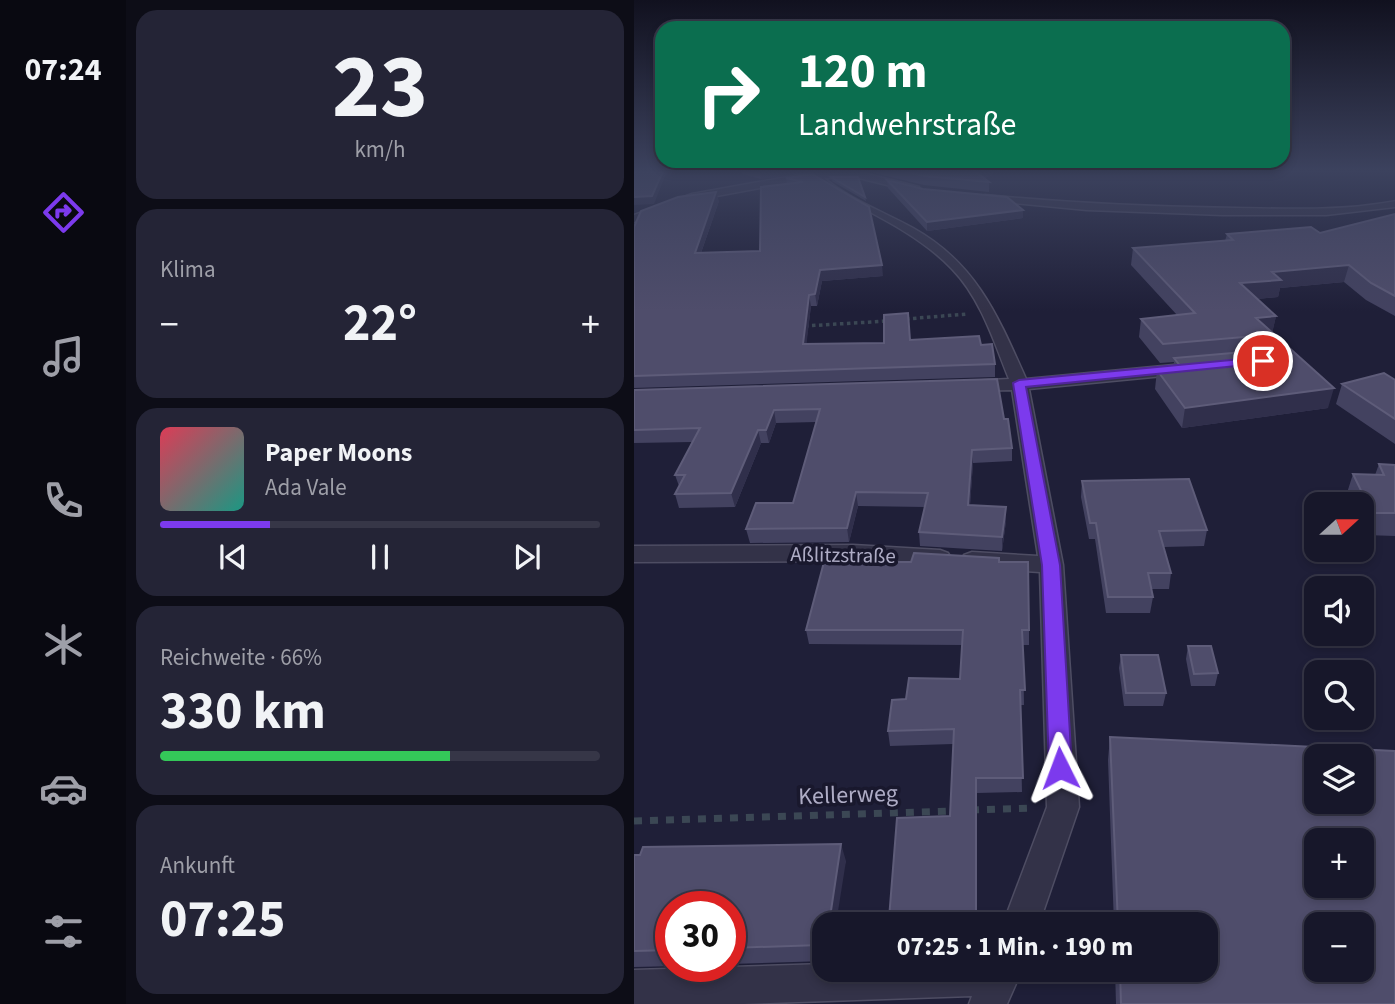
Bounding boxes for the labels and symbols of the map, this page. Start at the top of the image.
pin [1233,331,1293,391]
north arrow [1304,492,1374,562]
street label: Aßlitzstraße [790,539,896,571]
position arrow [1023,731,1097,805]
street label: Kellerweg [798,776,898,814]
speed limit sign: 30 [655,891,746,982]

